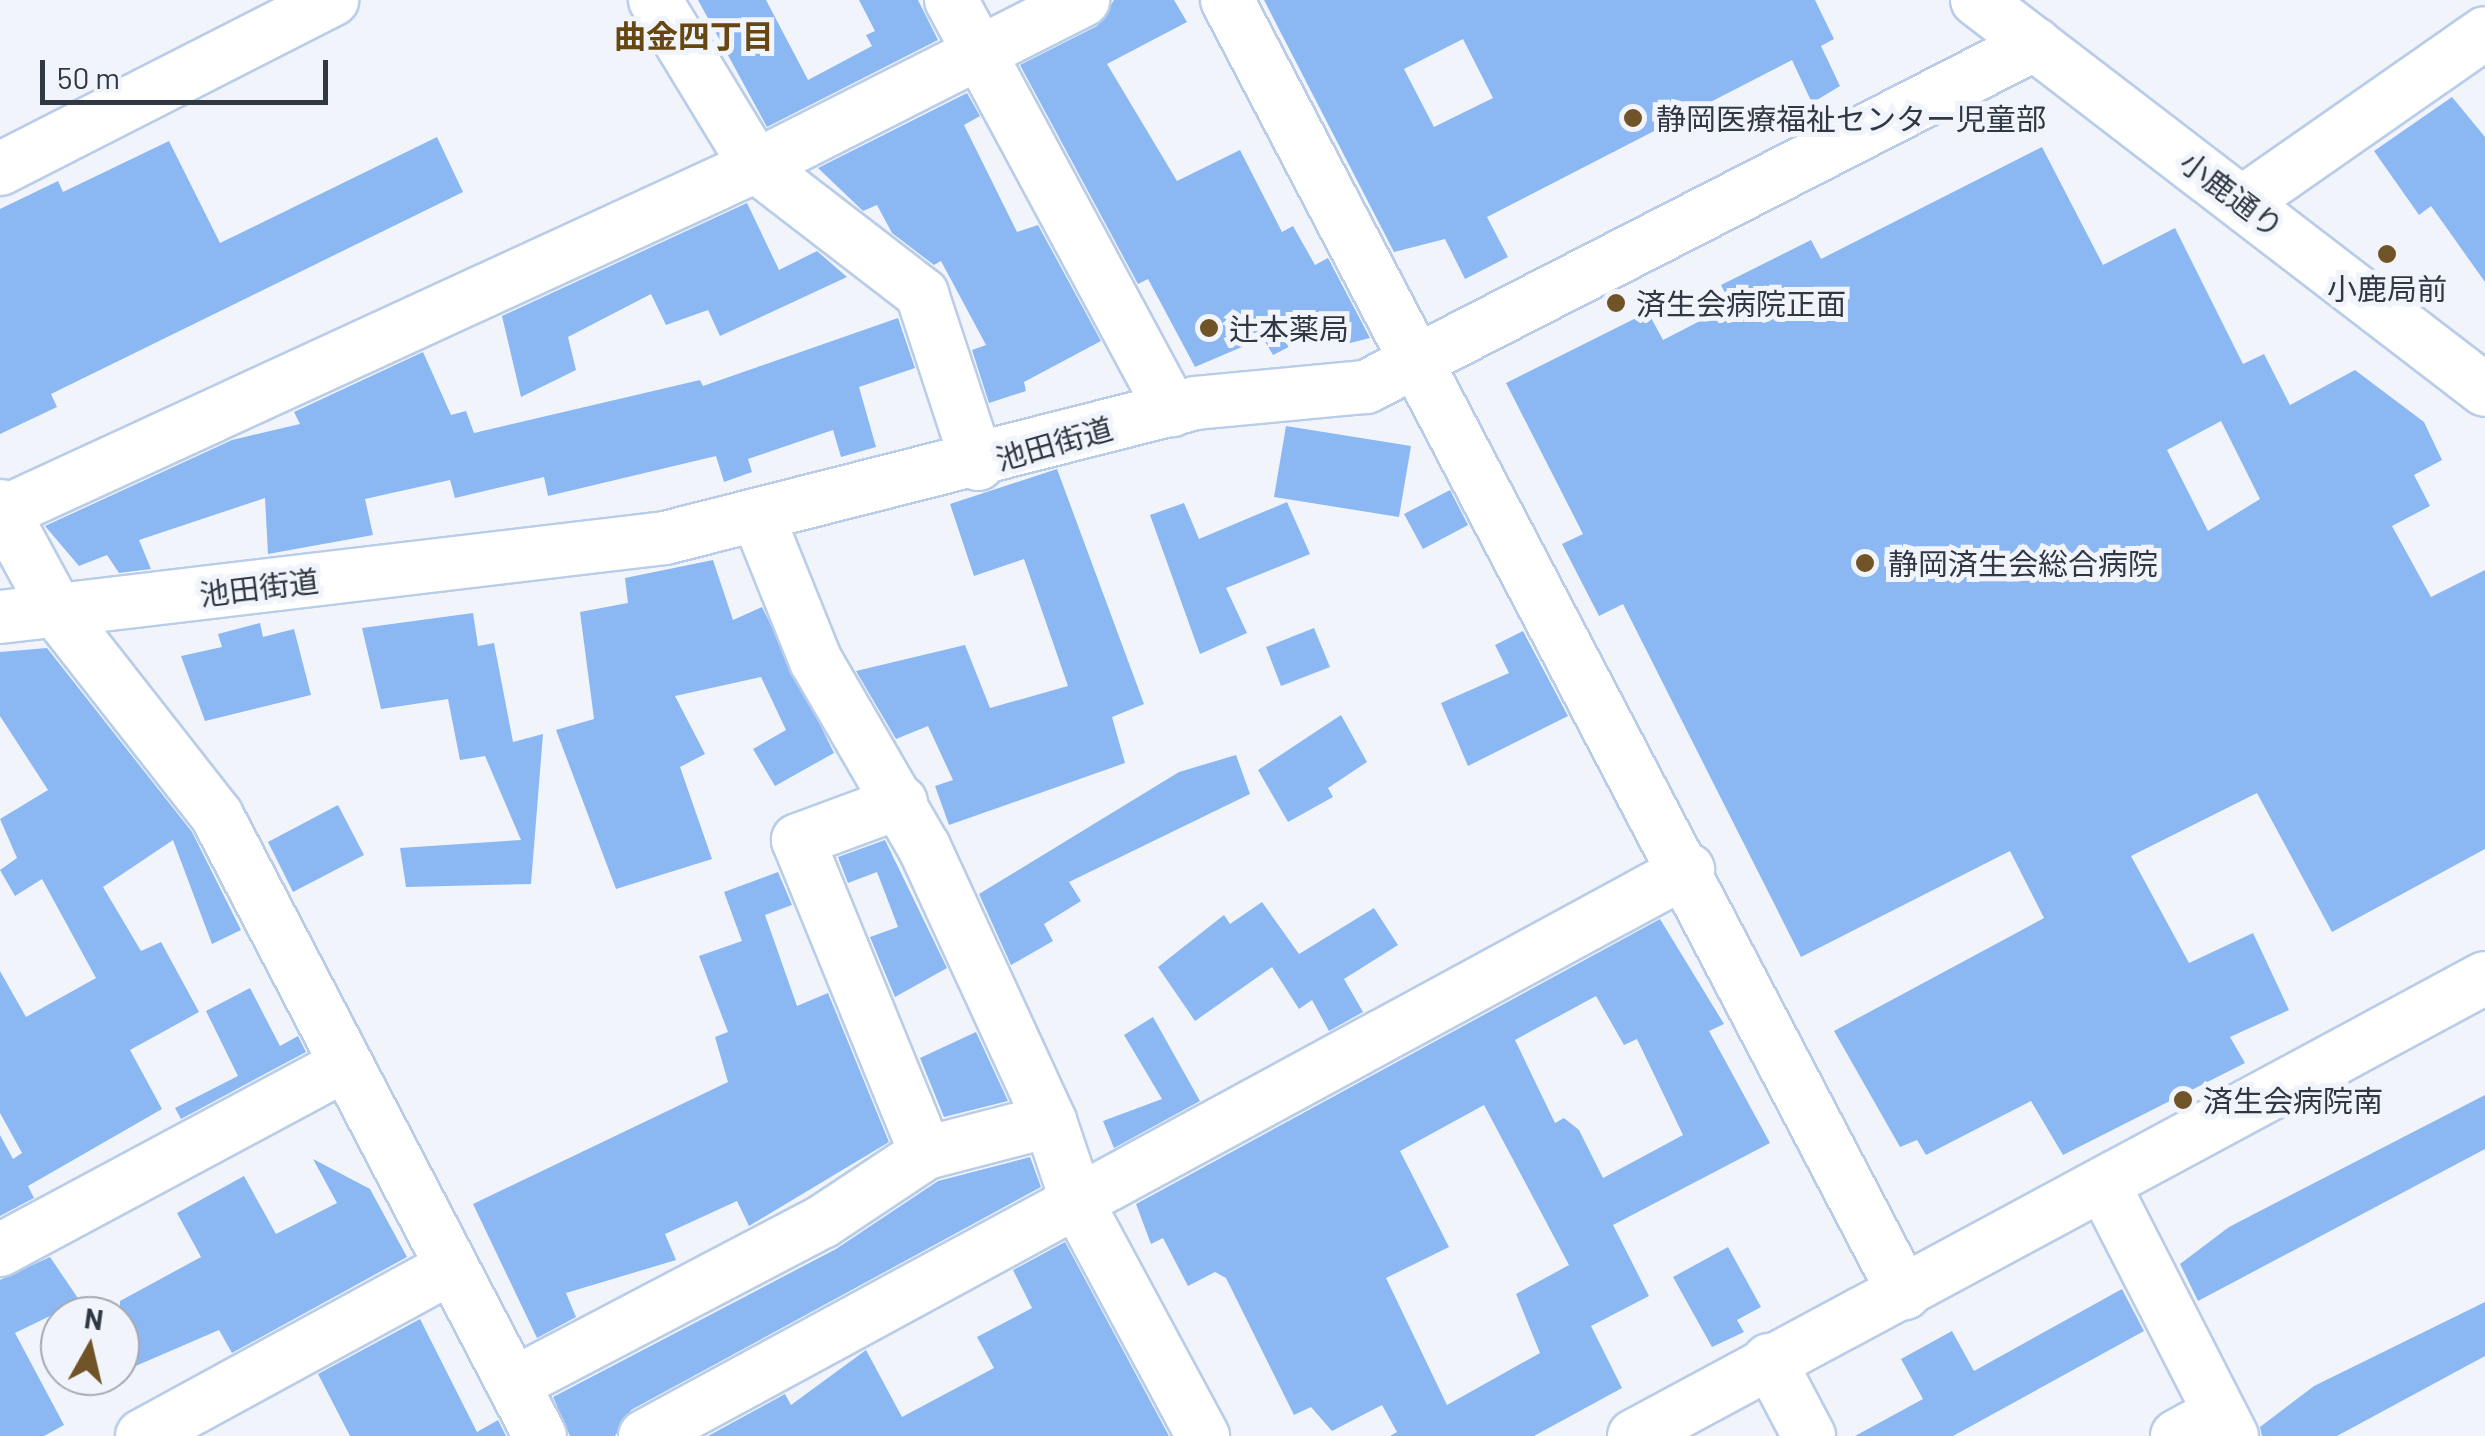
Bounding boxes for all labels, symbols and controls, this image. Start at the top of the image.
district label: 曲金四丁目 [614,16,774,54]
scale bar [45,40,332,102]
text: 50 m [57,59,120,95]
place label: 静岡医療福祉センター児童部 [1656,100,2046,136]
marker: 静岡医療福祉センター児童部 [1620,105,1646,131]
street label: 小鹿通り [2173,144,2291,244]
marker: 小鹿局前 [2376,243,2398,265]
place label: 小鹿局前 [2327,270,2447,306]
place label: 済生会病院正面 [1636,285,1846,321]
marker: 済生会病院正面 [1605,292,1627,314]
place label: 辻本薬局 [1229,310,1349,346]
marker: 辻本薬局 [1198,317,1220,339]
street label: 池田街道 [991,409,1117,477]
place label: 静岡済生会総合病院 [1888,545,2158,581]
marker: 静岡済生会総合病院 [1852,550,1878,576]
street label: 池田街道 [197,562,321,612]
place label: 済生会病院南 [2203,1082,2383,1118]
marker: 済生会病院南 [2172,1089,2194,1111]
north arrow [40,1296,140,1396]
text: N [82,1300,105,1336]

